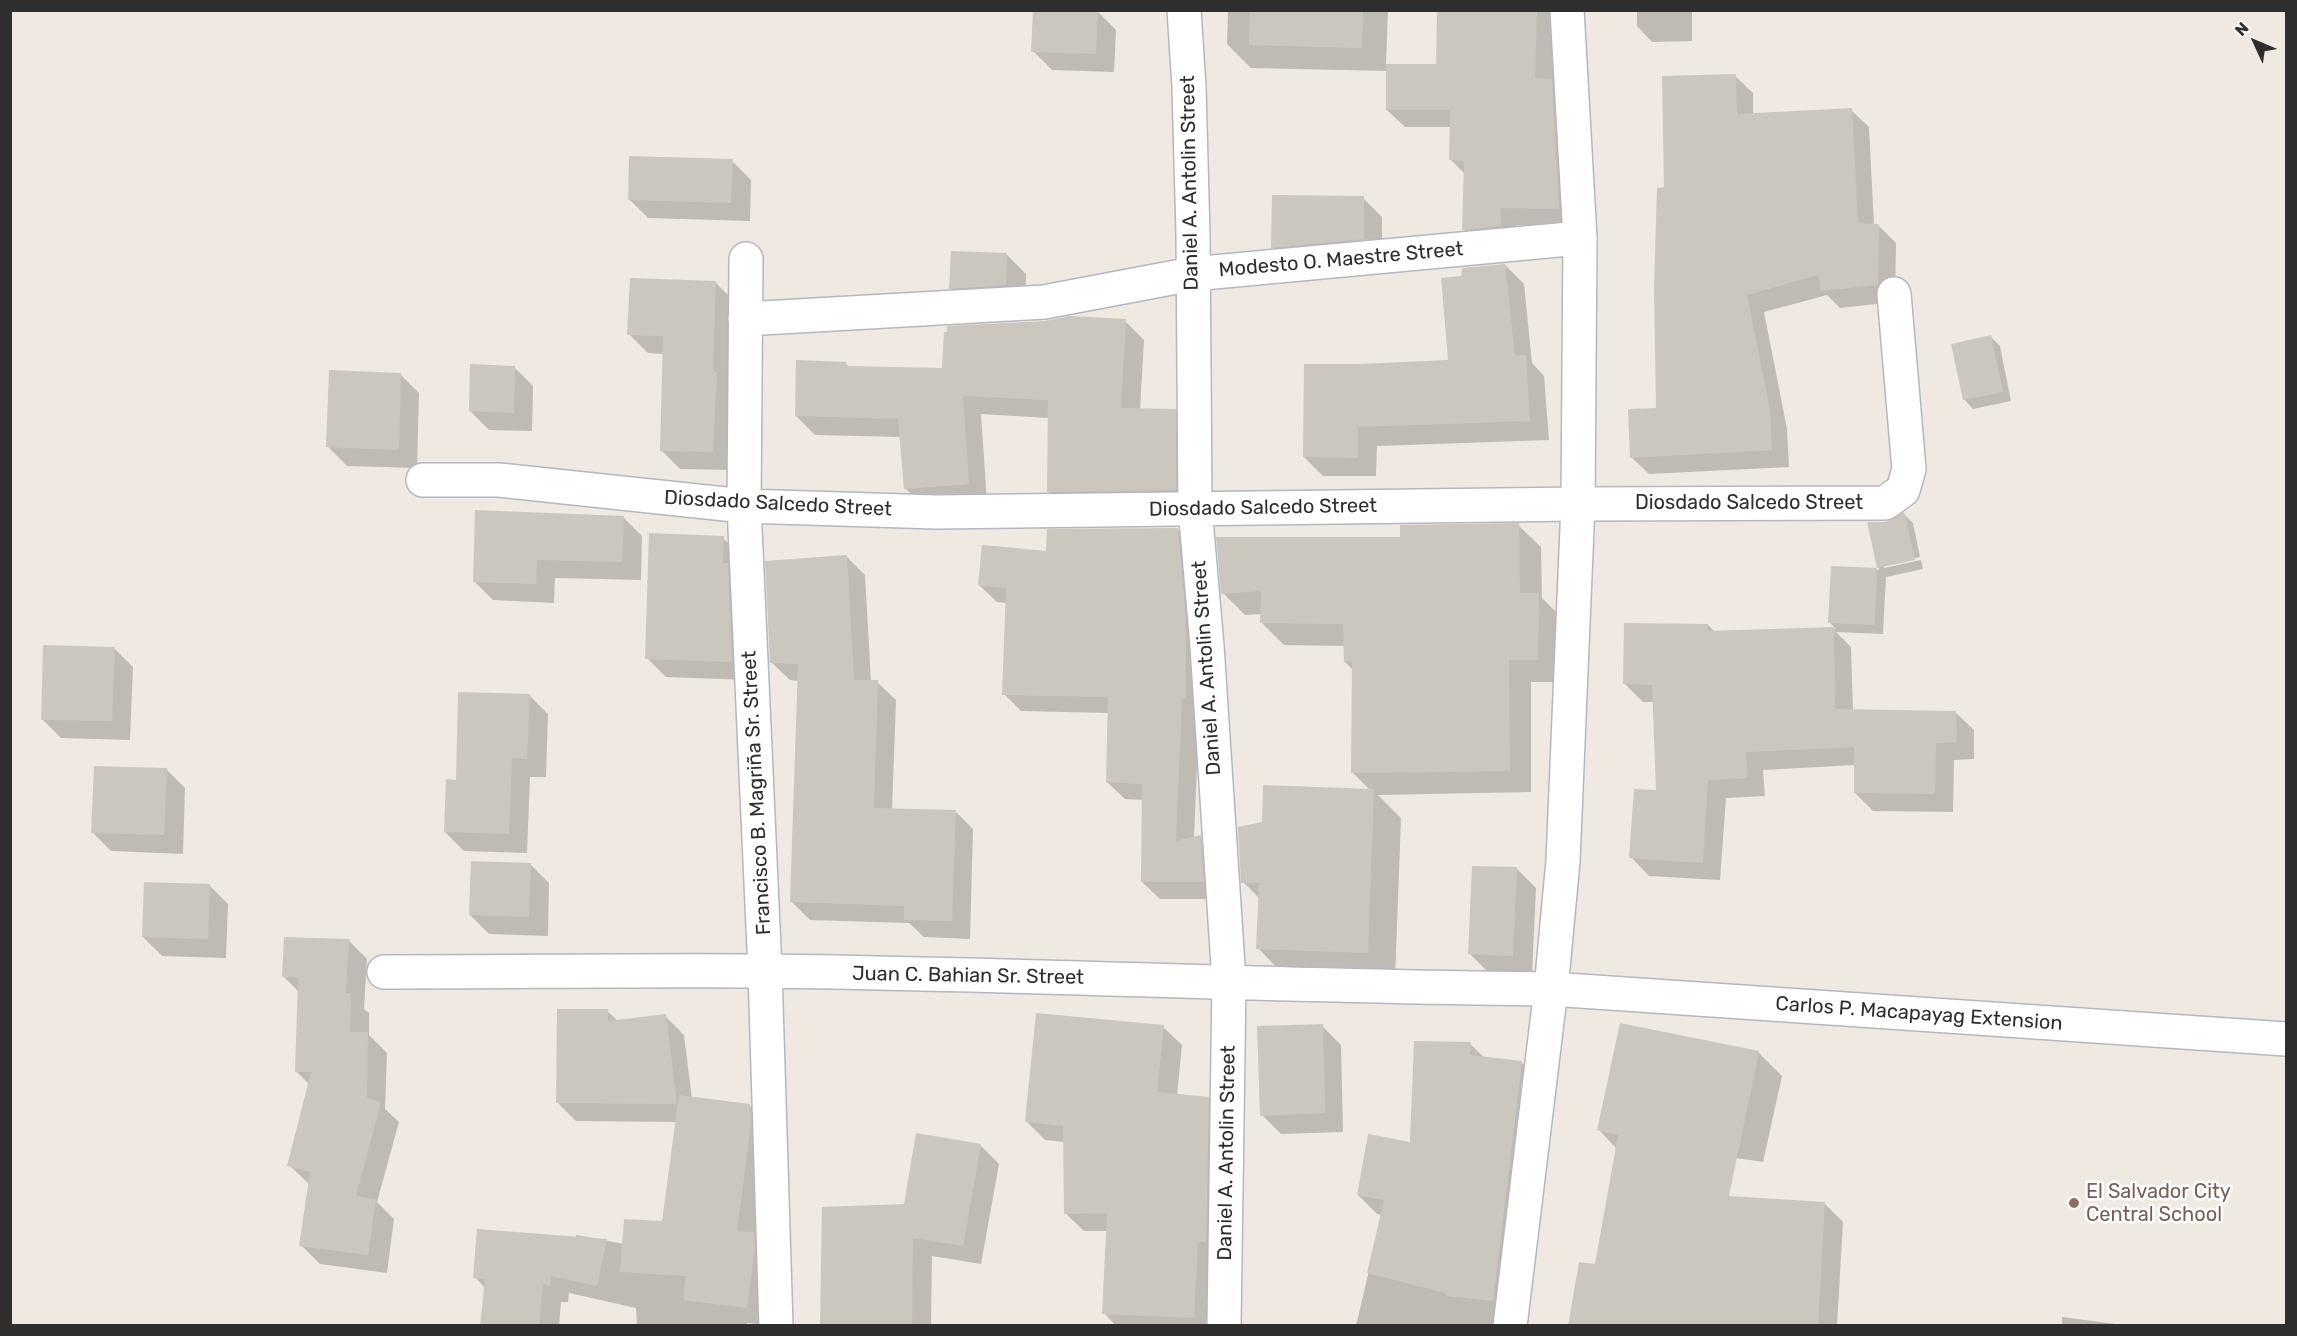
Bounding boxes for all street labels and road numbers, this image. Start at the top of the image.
street label: Daniel A. Antolin Street [1176,75,1204,291]
street label: Modesto O. Maestre Street [1218,237,1464,283]
street label: Diosdado Salcedo Street [663,486,893,522]
street label: Diosdado Salcedo Street [1635,491,1863,515]
street label: Diosdado Salcedo Street [1149,494,1377,522]
street label: Daniel A. Antolin Street [1188,560,1226,776]
street label: Francisco B. Magriña Sr. Street [738,650,776,936]
street label: Juan C. Bahian Sr. Street [852,962,1084,990]
street label: Carlos P. Macapayag Extension [1775,992,2063,1036]
street label: Daniel A. Antolin Street [1213,1045,1241,1261]

